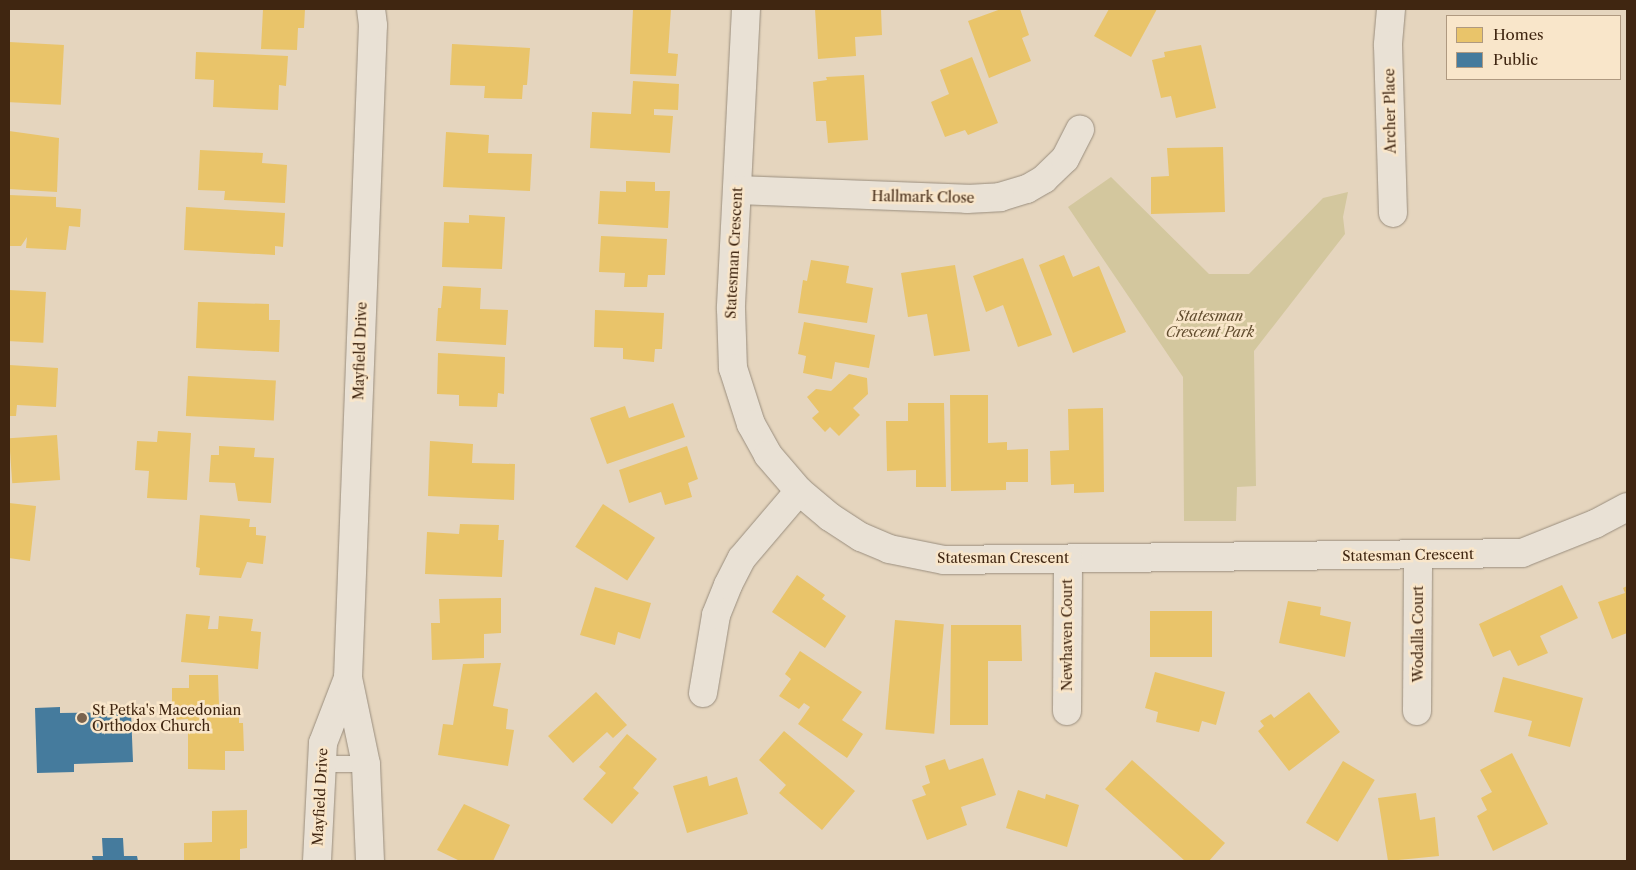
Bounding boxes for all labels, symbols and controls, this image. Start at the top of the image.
legend [1446,15,1621,80]
text: Homes [1493,25,1544,44]
text: Public [1493,50,1538,69]
street label: Archer Place [1381,68,1399,154]
street label: Statesman Crescent [722,187,746,319]
street label: Hallmark Close [871,188,975,206]
street label: Mayfield Drive [350,302,370,400]
park label: Statesman Crescent Park [1166,308,1254,341]
street label: Statesman Crescent [1342,545,1474,565]
street label: Statesman Crescent [937,550,1069,566]
street label: Newhaven Court [1059,579,1075,691]
street label: Wodalla Court [1410,586,1426,682]
place label: St Petka's Macedonian Orthodox Church [92,702,241,734]
marker: St Petka's Macedonian Orthodox Church [76,712,88,724]
street label: Mayfield Drive [309,747,331,847]

